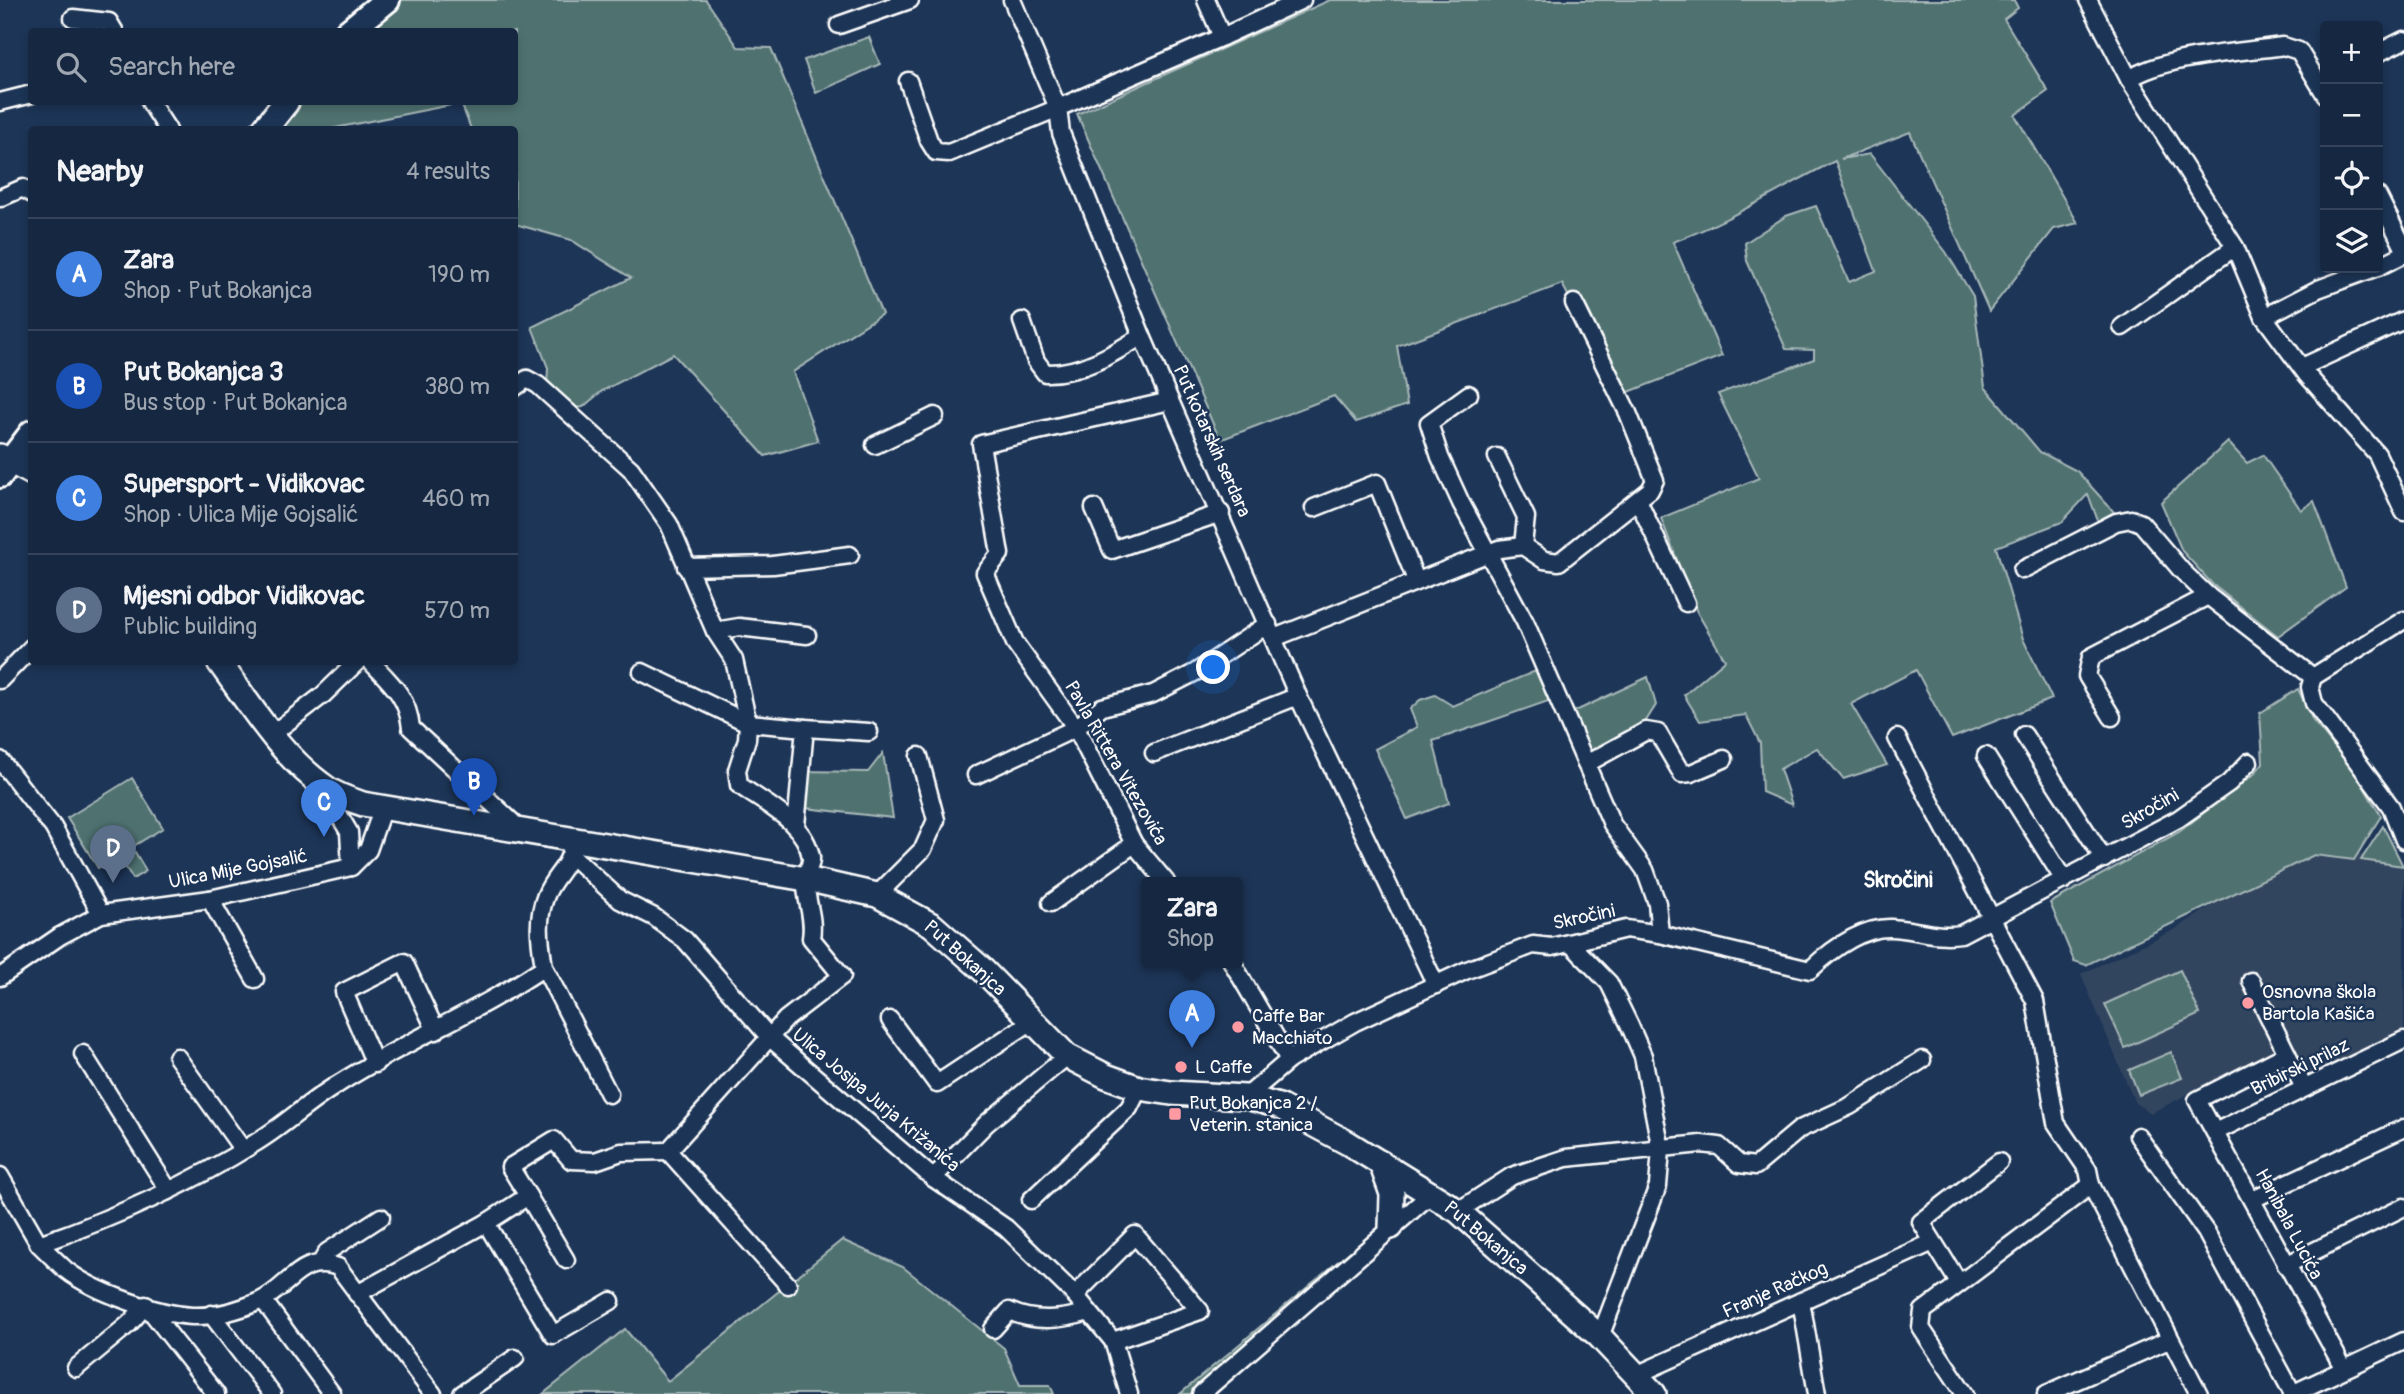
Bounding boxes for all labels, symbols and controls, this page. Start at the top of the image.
map controls [2320,21,2383,273]
button: + [2320,21,2383,84]
search box [28,28,518,105]
icon: search [52,48,90,86]
text: Search here [108,51,235,83]
button: − [2320,84,2383,147]
button: locate [2320,147,2383,210]
text: Nearby [56,153,143,190]
text: 4 results [406,157,490,186]
button: layers [2320,210,2383,273]
text: Zara [123,244,174,276]
text: A [72,260,86,289]
text: 190 m [428,260,490,289]
text: Shop · Put Bokanjca [123,276,312,305]
text: Put Bokanjca 3 [123,356,284,388]
street label: Put kotarskih serdara [1168,361,1256,521]
text: B [72,372,86,401]
text: 380 m [424,372,490,401]
text: Bus stop · Put Bokanjca [123,388,347,417]
text: Supersport - Vidikovac [123,468,365,500]
text: C [72,484,86,513]
text: 460 m [422,484,490,513]
text: Shop · Ulica Mije Gojsalić [123,500,358,529]
text: Mjesni odbor Vidikovac [123,580,365,612]
text: D [72,596,86,625]
text: 570 m [424,596,490,625]
text: Public building [123,612,257,641]
your location [1196,650,1230,684]
street label: Pavla Rittera Vitezovića [1059,677,1173,850]
pin: B [451,758,497,816]
pin: C [301,779,347,837]
street label: Skročini [2117,783,2183,835]
pin: D [90,825,136,883]
street label: Ulica Mije Gojsalić [167,844,309,894]
district label: Skročini [1863,867,1933,894]
popup [1141,877,1243,968]
text: Zara [1166,892,1218,924]
street label: Skročini [1551,899,1617,935]
street label: Put Bokanjca [919,915,1011,1001]
text: Shop [1166,924,1214,953]
place label: Osnovna škola Bartola Kašića [2262,980,2376,1026]
pin: A [1169,990,1215,1048]
marker: Osnovna škola Bartola Kašića [2240,995,2256,1011]
place label: Caffe Bar Macchiato [1252,1004,1332,1050]
marker: Caffe Bar Macchiato [1230,1019,1246,1035]
street label: Ulica Josipa Jurja Križanića [787,1023,965,1177]
street label: Bribirski prilaz [2247,1033,2353,1101]
place label: L Caffe [1195,1055,1253,1079]
marker: L Caffe [1173,1059,1189,1075]
place label: Put Bokanjca 2 / Veterin. stanica [1189,1091,1317,1137]
marker: Put Bokanjca 2 / Veterin. stanica [1167,1106,1183,1122]
street label: Hanibala Lucića [2250,1164,2328,1284]
street label: Put Bokanjca [1439,1196,1533,1280]
street label: Franje Račkog [1719,1256,1831,1324]

